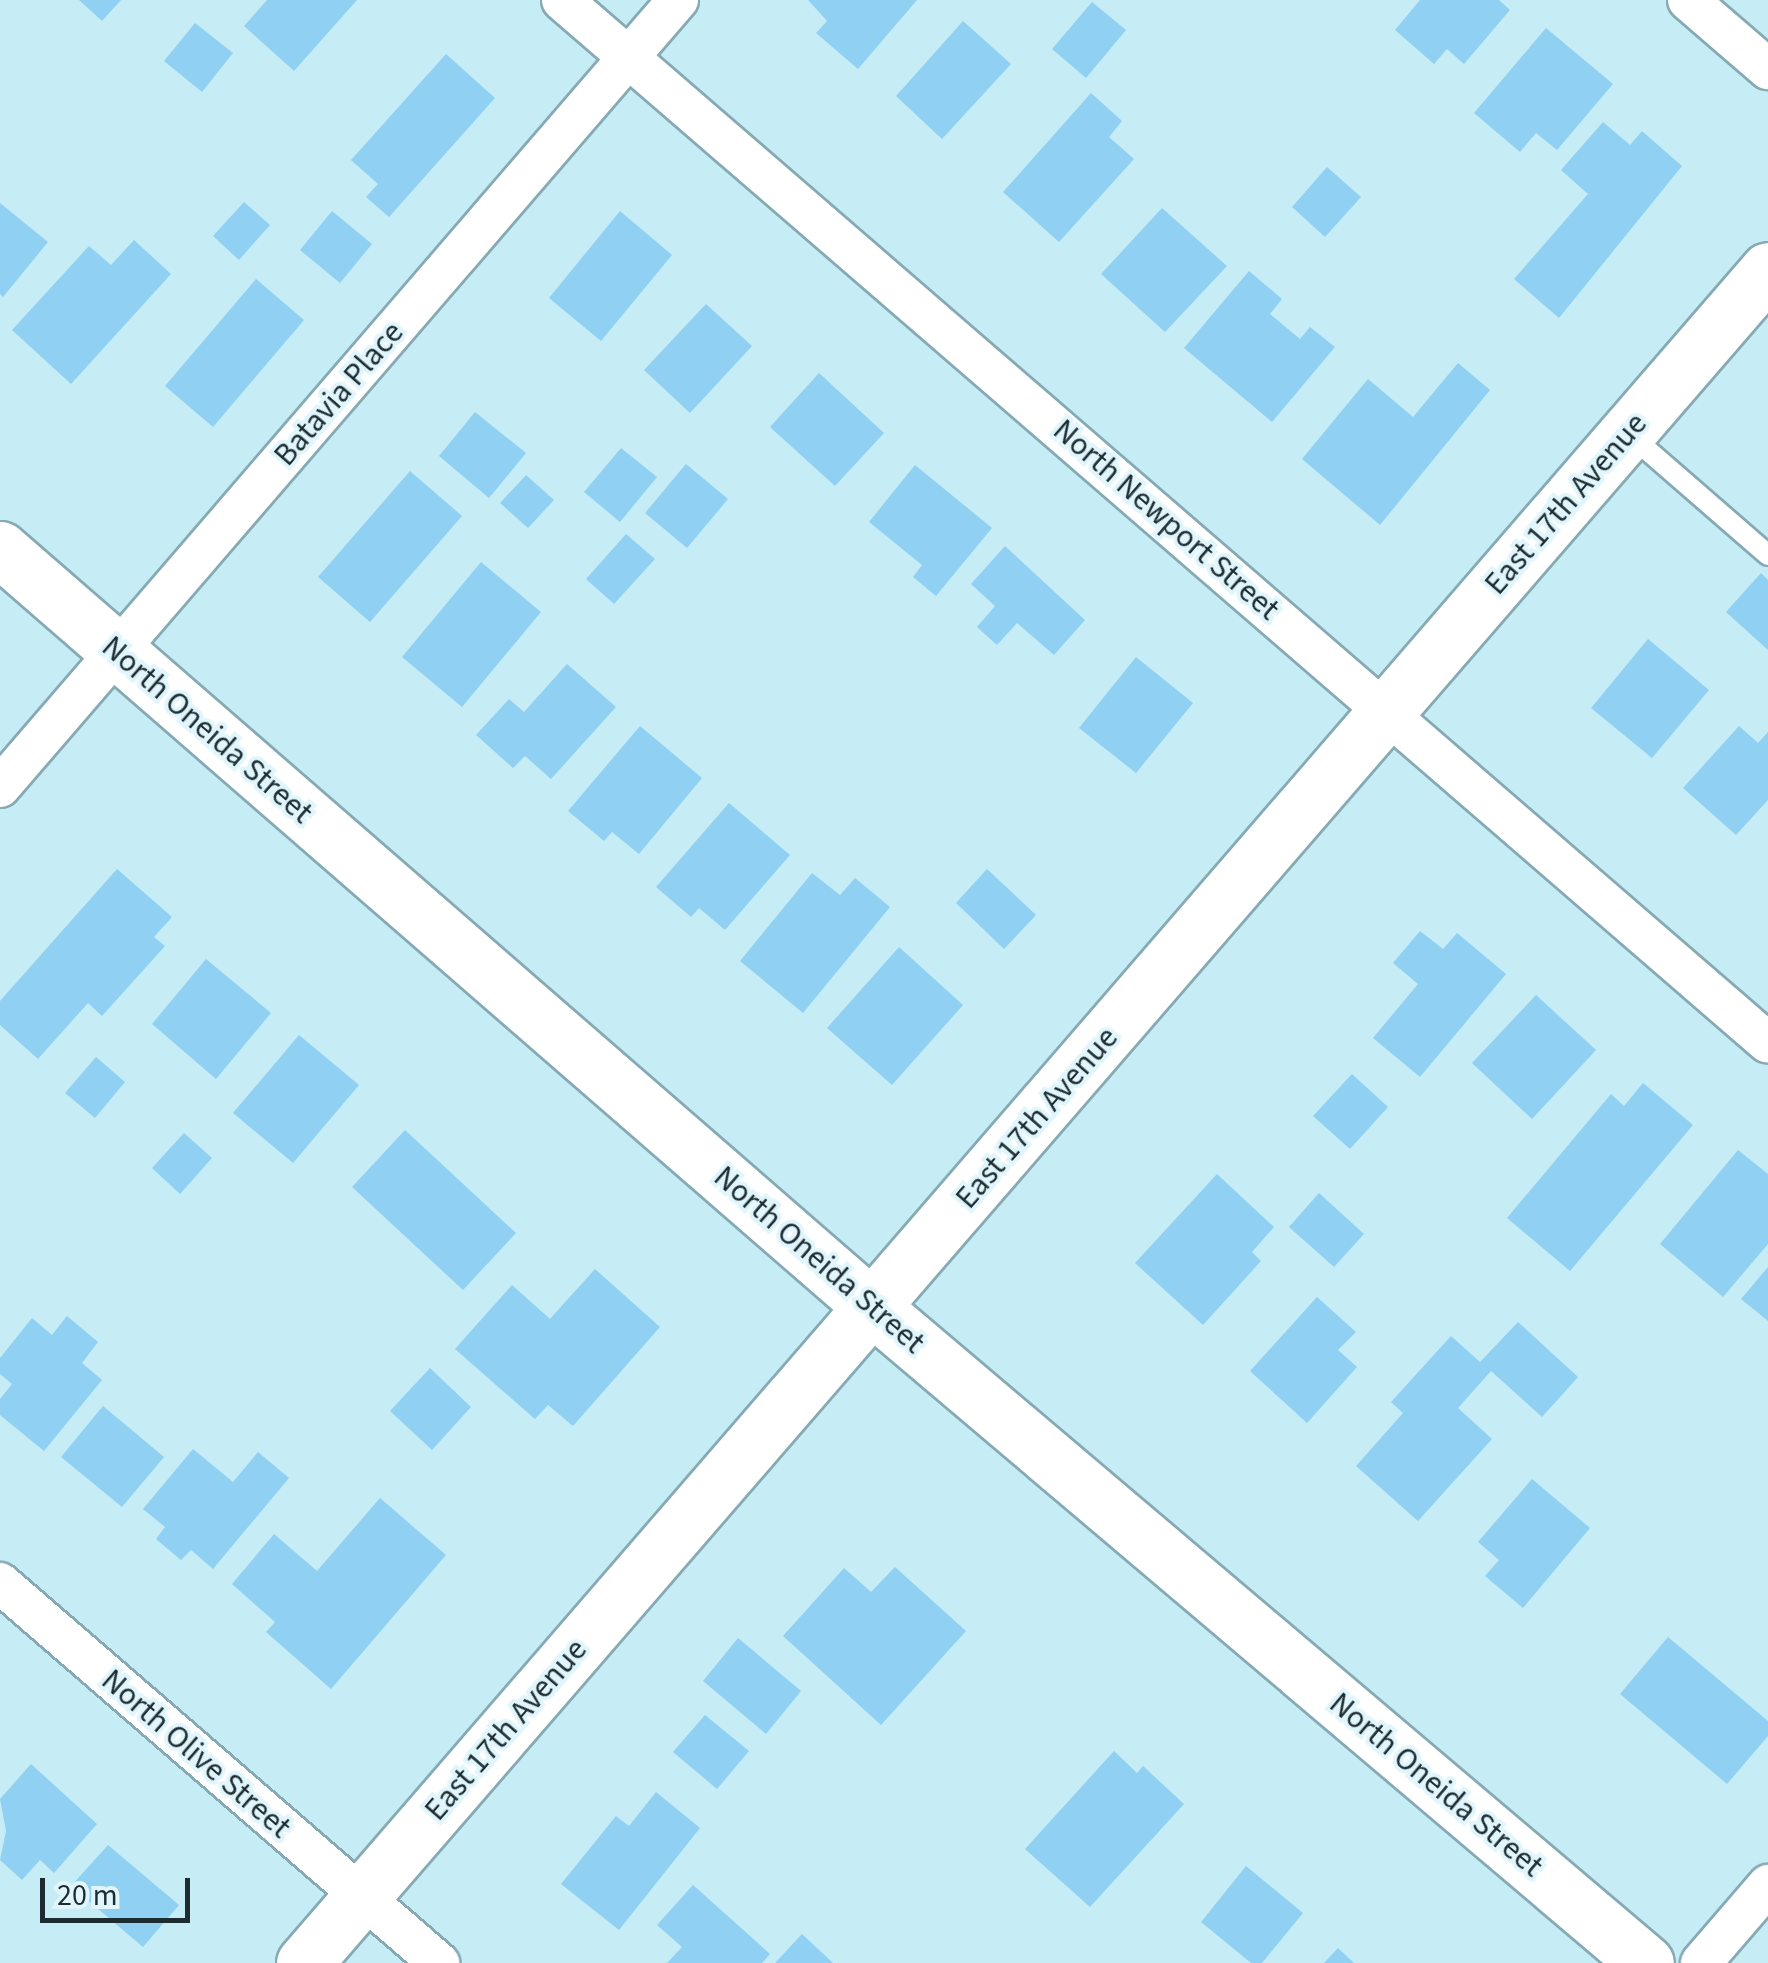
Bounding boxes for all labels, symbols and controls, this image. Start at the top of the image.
street label: Batavia Place [266,314,412,474]
street label: East 17th Avenue [1477,405,1655,603]
street label: North Newport Street [1045,411,1287,629]
street label: North Oneida Street [94,628,320,832]
street label: East 17th Avenue [948,1019,1126,1217]
street label: North Oneida Street [706,1158,932,1362]
street label: East 17th Avenue [417,1631,595,1829]
street label: North Olive Street [93,1661,299,1847]
street label: North Oneida Street [1321,1685,1551,1885]
scale bar [45,1858,195,1920]
text: 20 m [57,1874,118,1917]

